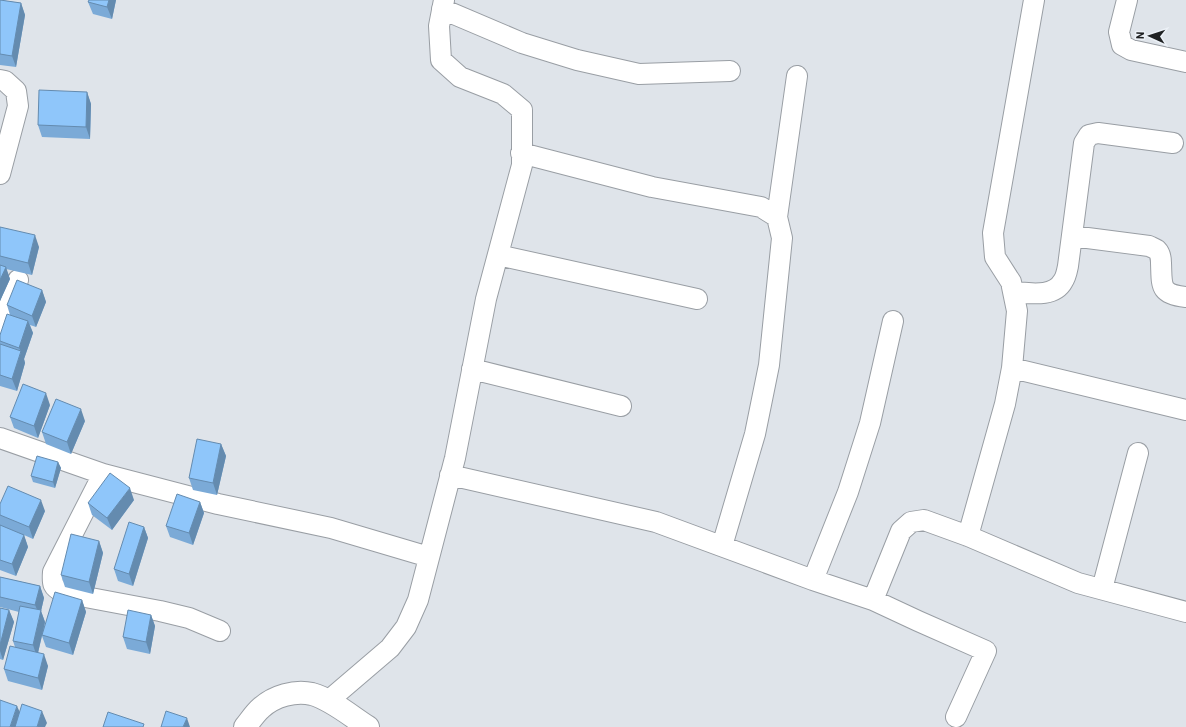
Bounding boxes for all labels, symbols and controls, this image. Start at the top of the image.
north arrow [1130,16,1170,56]
text: N [1133,31,1146,39]

